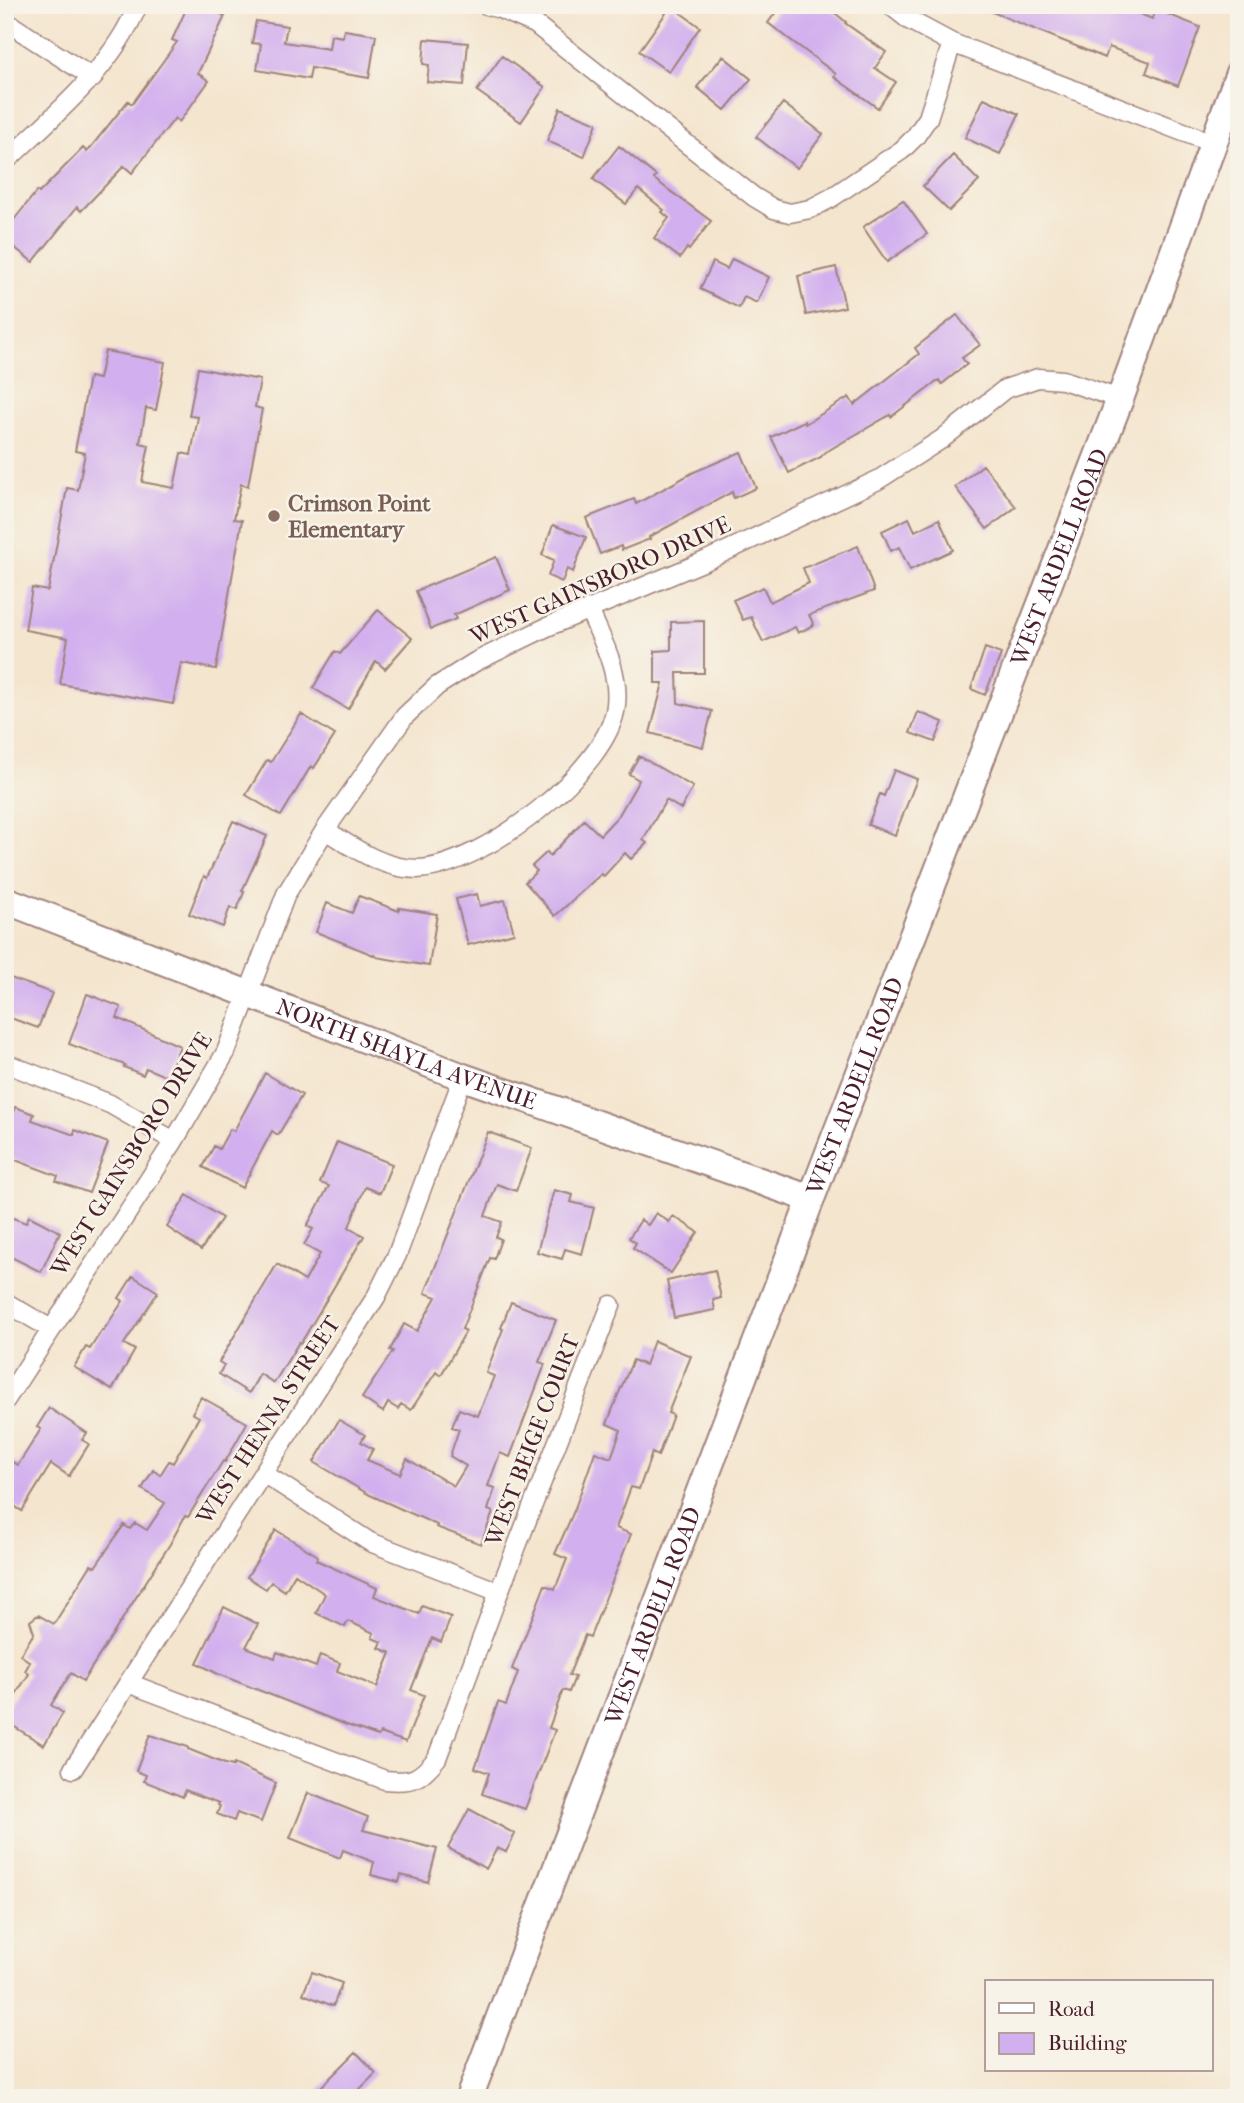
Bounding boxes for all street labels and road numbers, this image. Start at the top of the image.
street label: WEST ARDELL ROAD [1005,445,1114,671]
street label: WEST GAINSBORO DRIVE [465,511,735,651]
street label: WEST ARDELL ROAD [801,974,909,1200]
street label: NORTH SHAYLA AVENUE [272,993,540,1116]
street label: WEST GAINSBORO DRIVE [45,1027,218,1282]
street label: WEST HENNA STREET [190,1311,346,1530]
street label: WEST BEIGE COURT [479,1330,585,1551]
street label: WEST ARDELL ROAD [599,1503,707,1729]

